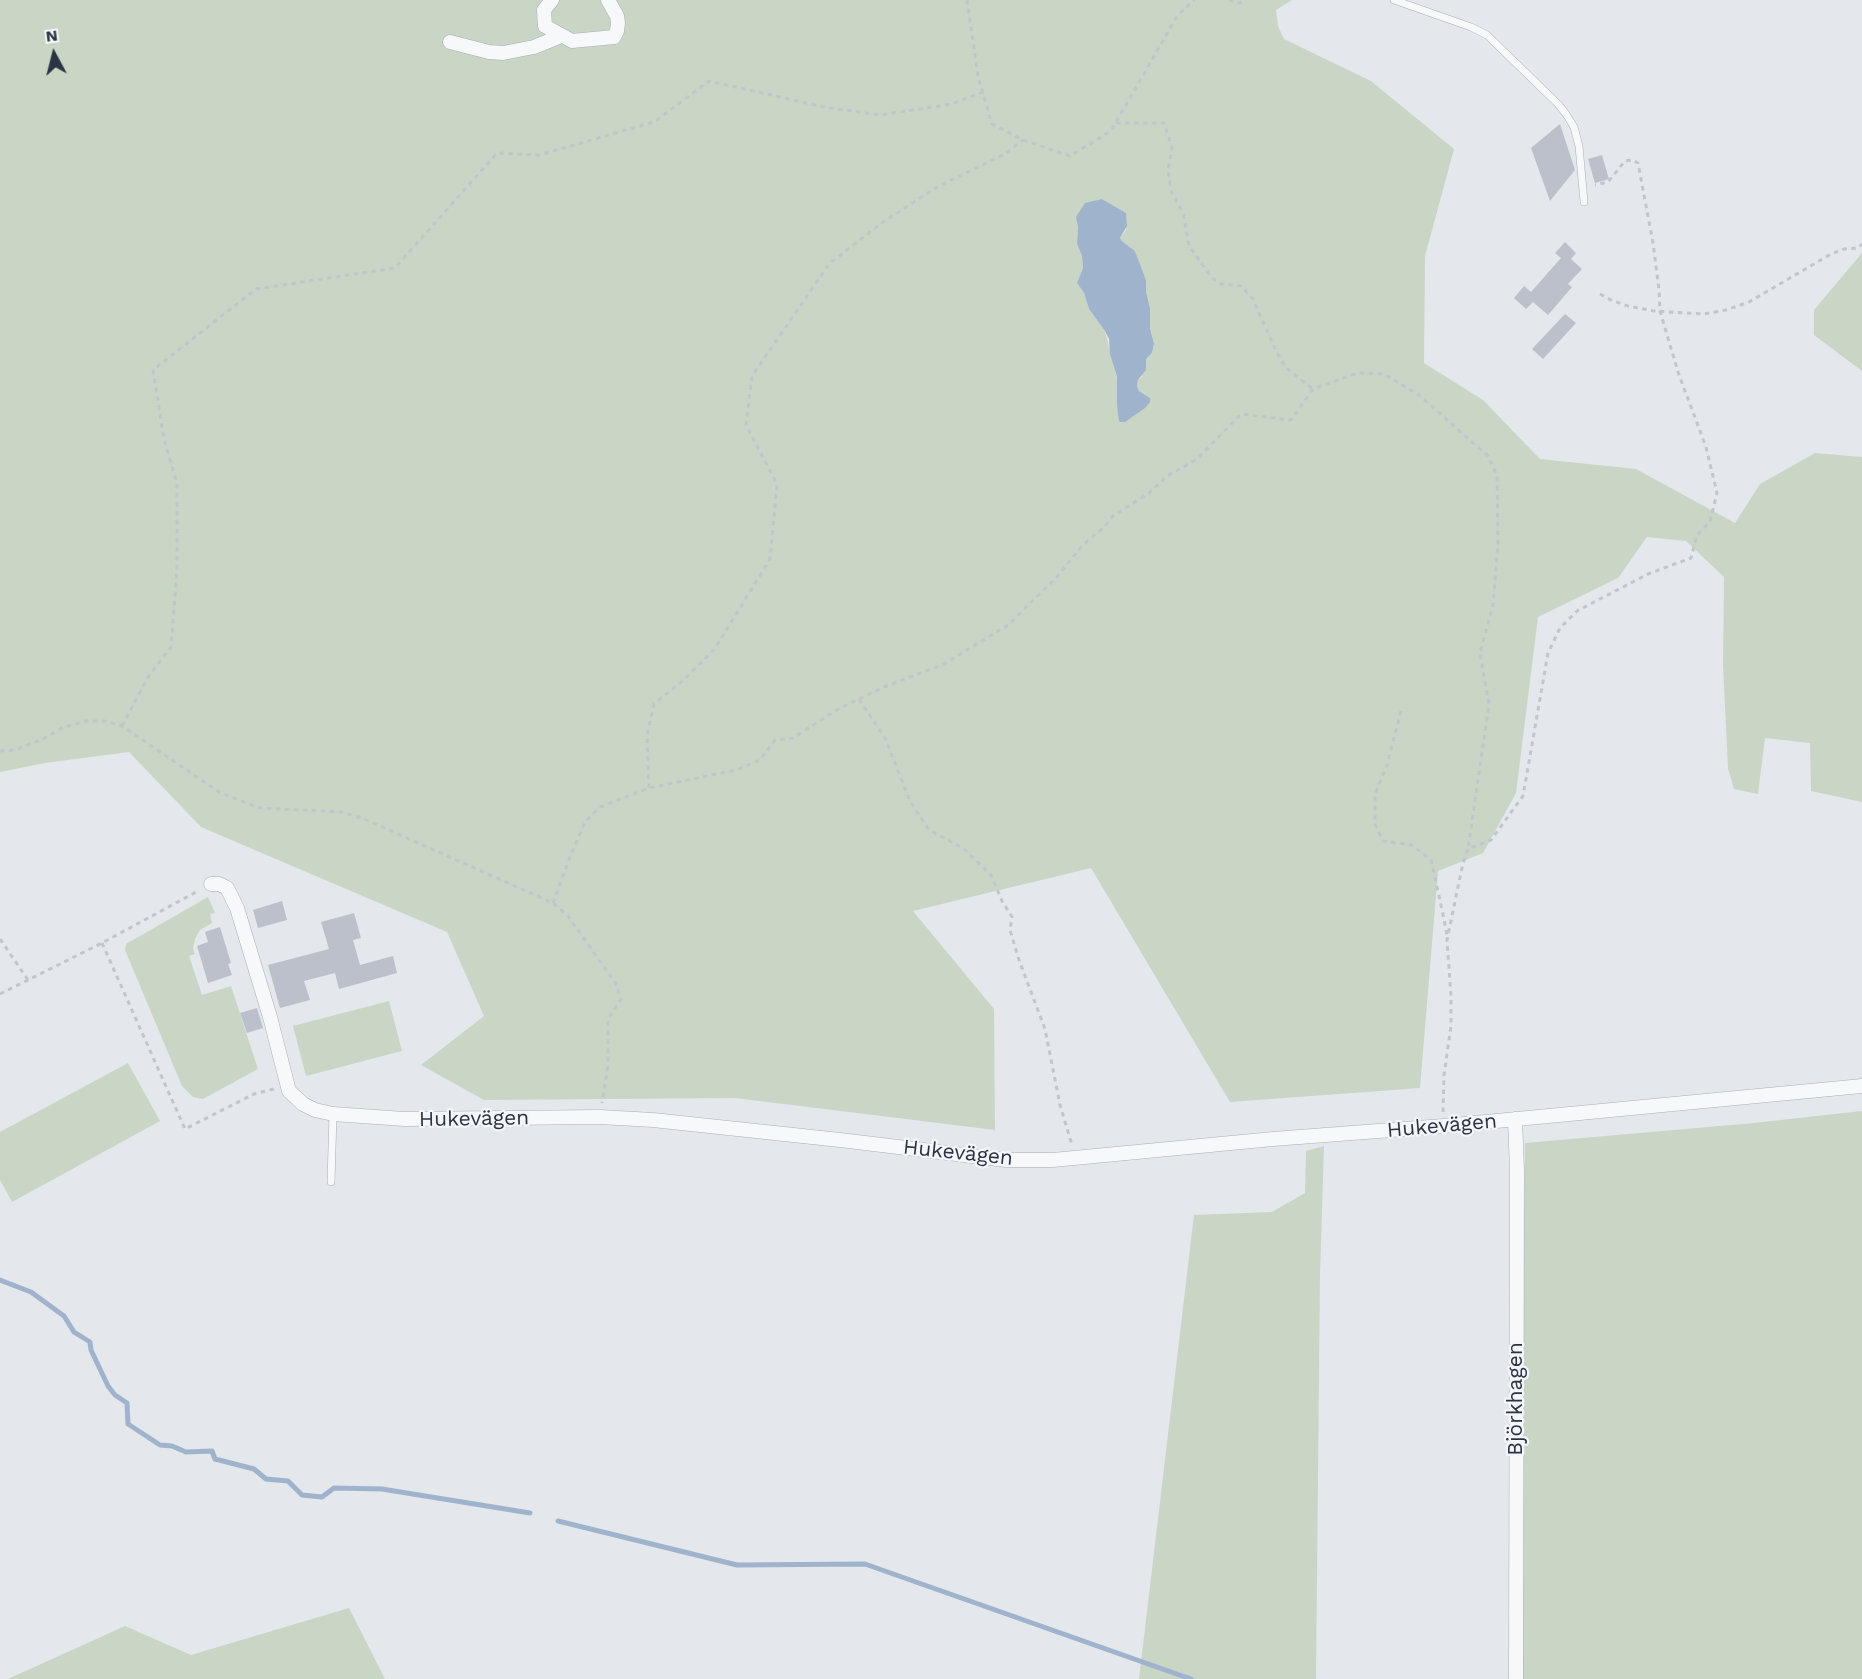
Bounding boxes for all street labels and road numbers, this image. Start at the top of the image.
street label: Hukevägen [419,1105,529,1133]
street label: Hukevägen [1386,1109,1498,1143]
street label: Hukevägen [902,1135,1014,1171]
street label: Björkhagen [1503,1342,1529,1456]

